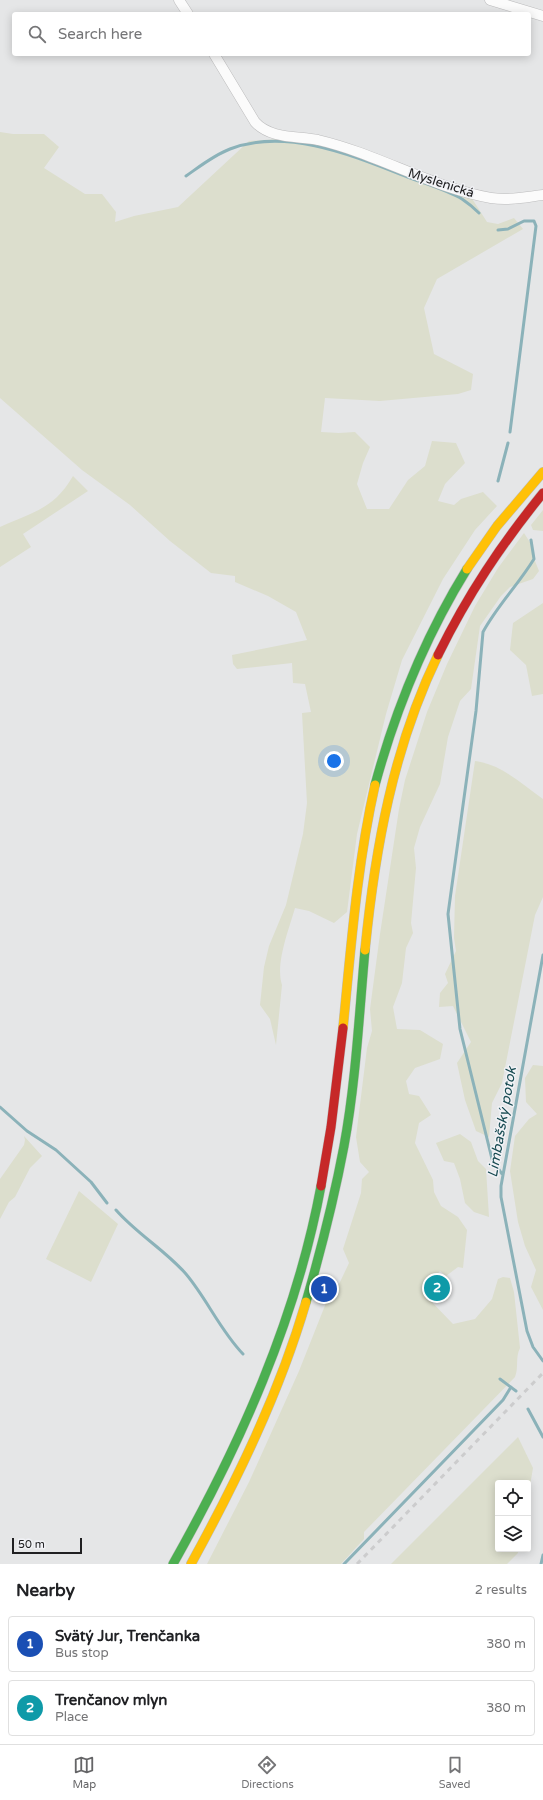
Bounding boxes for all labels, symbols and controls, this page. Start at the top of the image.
search box [12,12,531,56]
icon: search [26,23,48,45]
text: Search here [58,25,142,43]
street label: Myslenická [406,165,476,201]
your location [324,751,344,771]
water label: Limbašský potok [484,1064,520,1179]
pin: 2 [424,1273,450,1303]
pin: 1 [311,1274,337,1304]
map controls [495,1480,531,1552]
button: locate [495,1480,531,1516]
button: layers [495,1516,531,1552]
scale bar [12,1536,82,1555]
text: 50 m [18,1538,45,1551]
text: Nearby [16,1580,75,1601]
text: 2 results [475,1582,527,1598]
text: Svätý Jur, Trenčanka [55,1627,200,1645]
text: 1 [26,1636,34,1652]
text: 380 m [486,1636,526,1652]
text: Bus stop [55,1645,109,1661]
text: Trenčanov mlyn [55,1691,168,1709]
text: 2 [26,1700,34,1716]
text: 380 m [486,1700,526,1716]
text: Place [55,1709,88,1725]
tab: Map [72,1754,96,1791]
tab: Directions [241,1754,294,1791]
tab: Saved [439,1754,471,1791]

